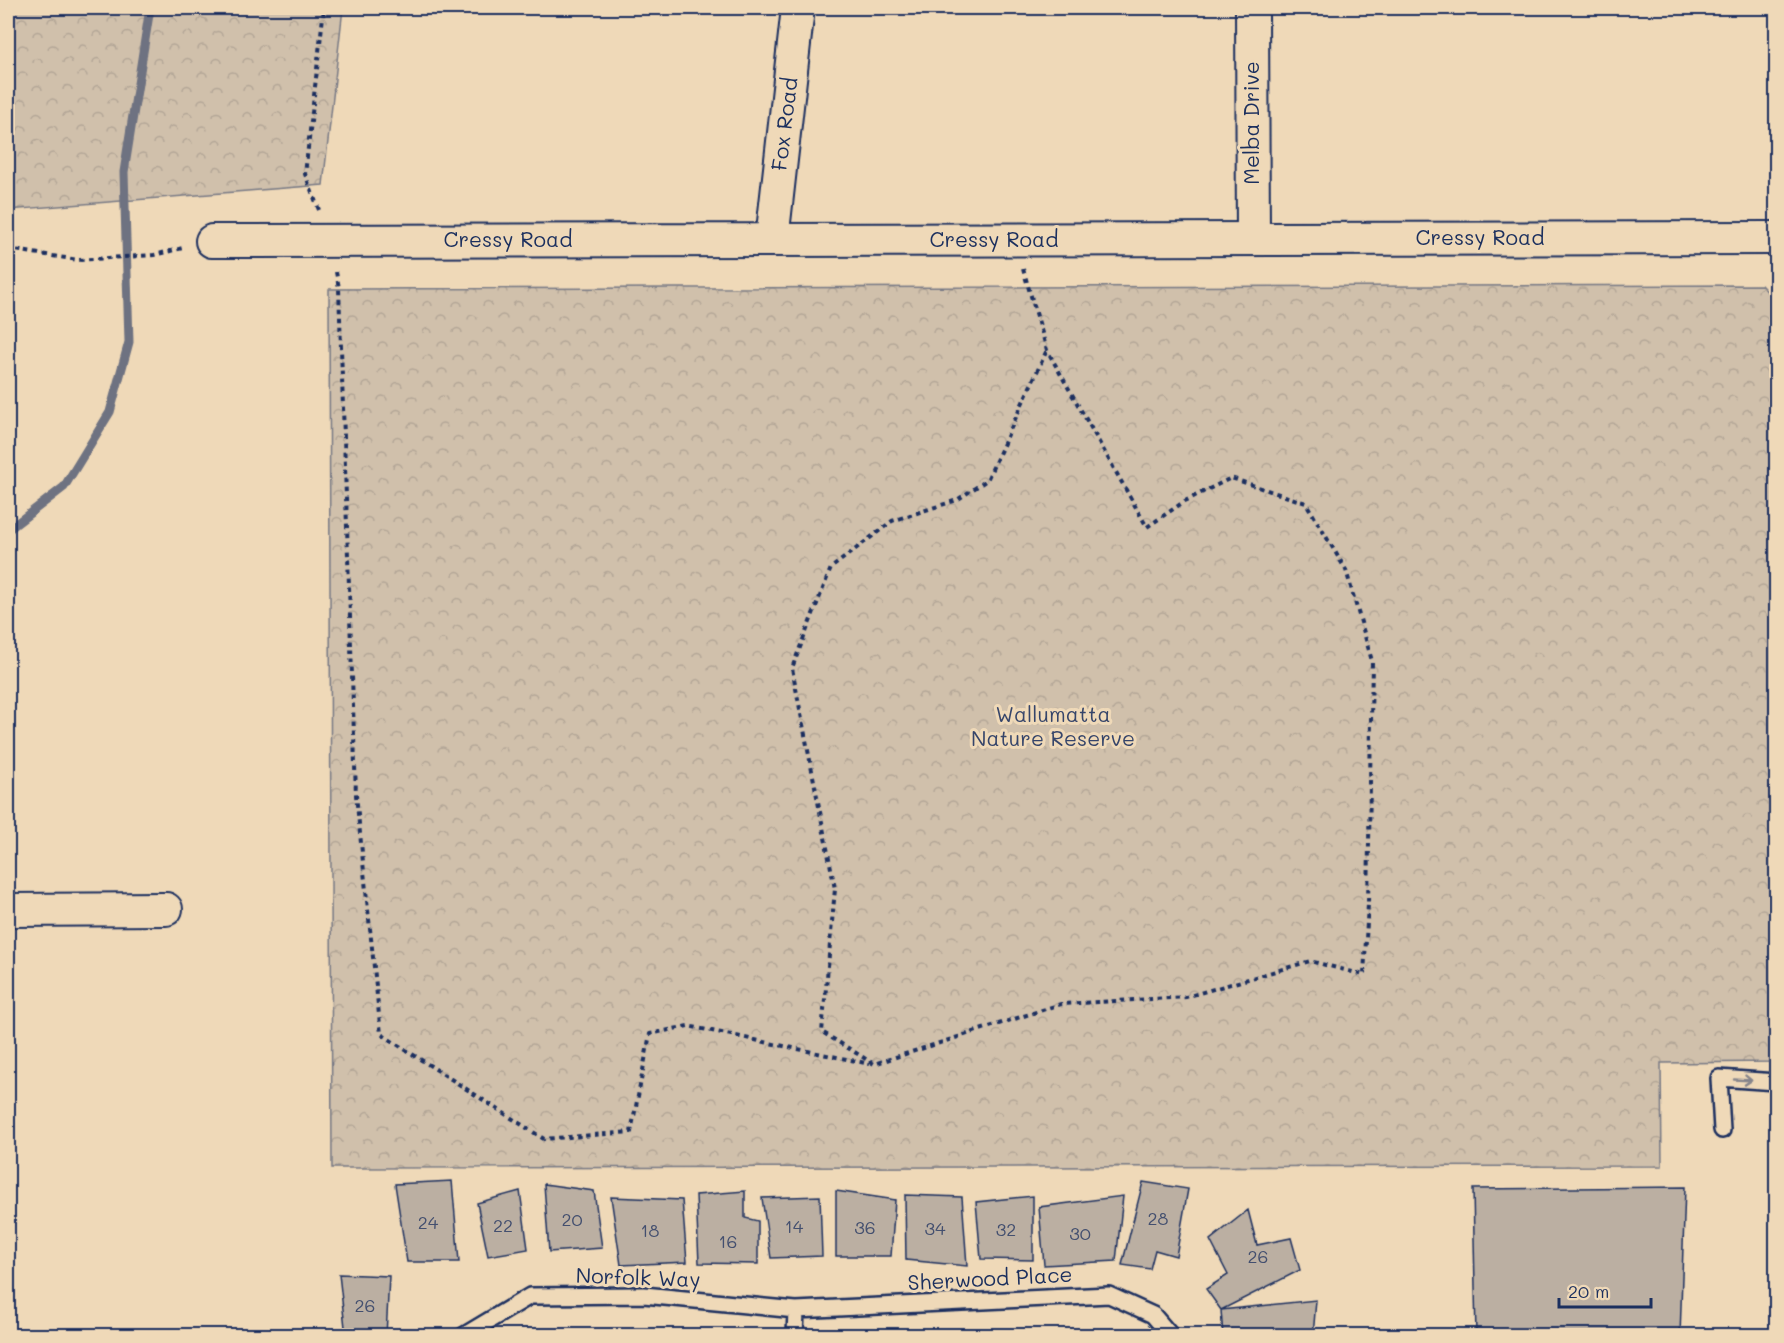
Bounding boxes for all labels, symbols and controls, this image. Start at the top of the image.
street label: Melba Drive [1237,61,1264,185]
street label: Fox Road [764,76,803,172]
street label: Cressy Road [1416,223,1544,250]
street label: Cressy Road [444,225,572,252]
street label: Cressy Road [930,225,1058,252]
park label: Wallumatta Nature Reserve [971,700,1135,751]
one-way arrow [1732,1074,1752,1085]
house number: 28 [1148,1206,1169,1230]
house number: 20 [561,1207,583,1231]
house number: 24 [418,1210,439,1234]
house number: 22 [493,1213,513,1237]
house number: 14 [785,1214,804,1238]
house number: 36 [854,1215,876,1239]
house number: 34 [924,1216,946,1240]
house number: 32 [996,1217,1016,1241]
house number: 18 [641,1218,660,1242]
house number: 30 [1069,1221,1091,1245]
house number: 16 [719,1229,737,1253]
house number: 26 [1248,1244,1268,1268]
street label: Sherwood Place [907,1260,1073,1295]
street label: Norfolk Way [575,1261,701,1292]
scale bar [1559,1271,1650,1309]
text: 20 m [1568,1279,1609,1303]
house number: 26 [355,1293,375,1317]

